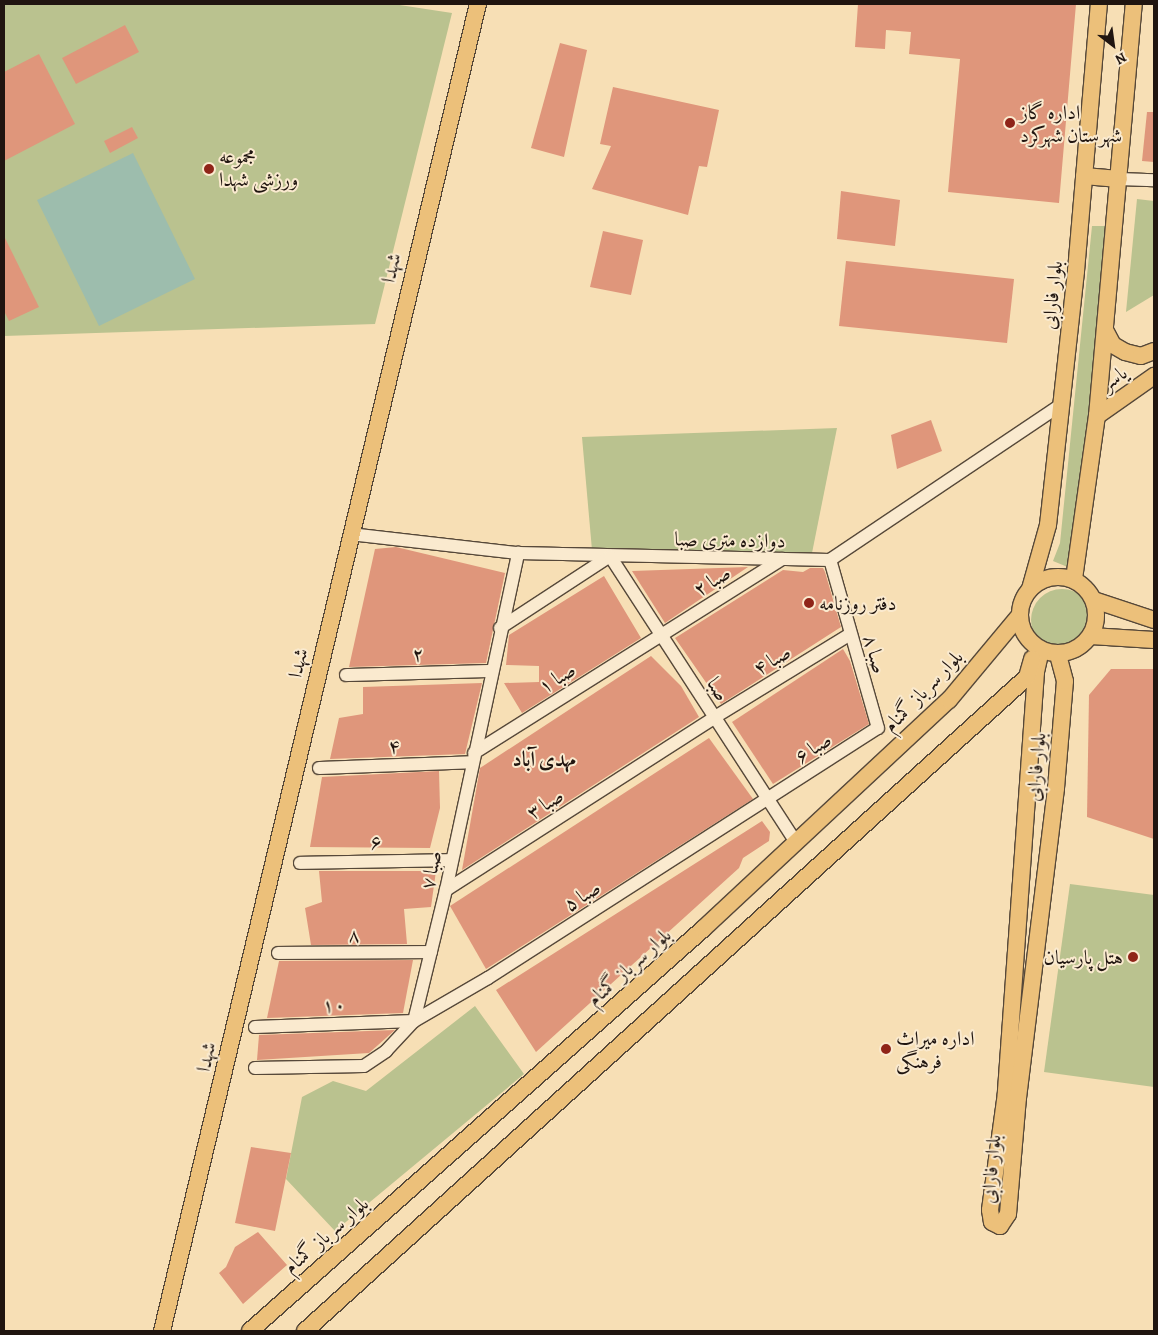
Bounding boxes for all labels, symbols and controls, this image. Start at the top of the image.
north arrow [1088,20,1138,70]
text: N [1112,48,1130,69]
place label: اداره گاز شهرستان شهرکرد [1020,100,1122,147]
marker: اداره گاز شهرستان شهرکرد [1004,117,1016,129]
place label: مجموعه ورزشی شهدا [219,145,298,192]
marker: مجموعه ورزشی شهدا [203,163,215,175]
street label: شهدا [376,251,406,285]
street label: بلوار فارابی [1036,259,1068,331]
street label: یاسر [1096,361,1132,395]
street label: دوازده متری صبا [674,527,786,553]
street label: صبا ۲ [689,560,735,602]
place label: دفتر روزنامه [819,591,897,615]
marker: دفتر روزنامه [803,597,815,609]
street label: صبا ۸ [858,632,892,676]
street label: صبا ۴ [749,640,795,680]
street label: ۲ [412,642,424,666]
street label: بلوار سرباز گمنام [878,645,968,737]
street label: شهدا [283,646,313,680]
street label: صبا ۱ [534,657,580,699]
street label: صبا [702,673,734,705]
street label: صبا ۶ [790,727,836,769]
street label: بلوار فارابی [1021,732,1051,802]
street label: ۴ [388,734,400,758]
district label: مهدی آباد [512,746,576,772]
street label: صبا ۳ [522,783,568,825]
street label: ۶ [370,830,382,854]
street label: صبا ۷ [415,848,447,892]
street label: صبا ۵ [559,875,605,917]
street label: ۸ [348,922,360,946]
street label: بلوار سرباز گمنام [582,923,676,1011]
place label: هتل پارسیان [1044,945,1123,969]
marker: هتل پارسیان [1127,951,1139,963]
street label: ۱۰ [322,993,346,1017]
place label: اداره میراث فرهنگی [896,1026,975,1073]
street label: شهدا [191,1040,221,1074]
marker: اداره میراث فرهنگی [880,1043,892,1055]
street label: بلوار فارابی [976,1134,1006,1204]
street label: بلوار سرباز گمنام [278,1191,374,1279]

